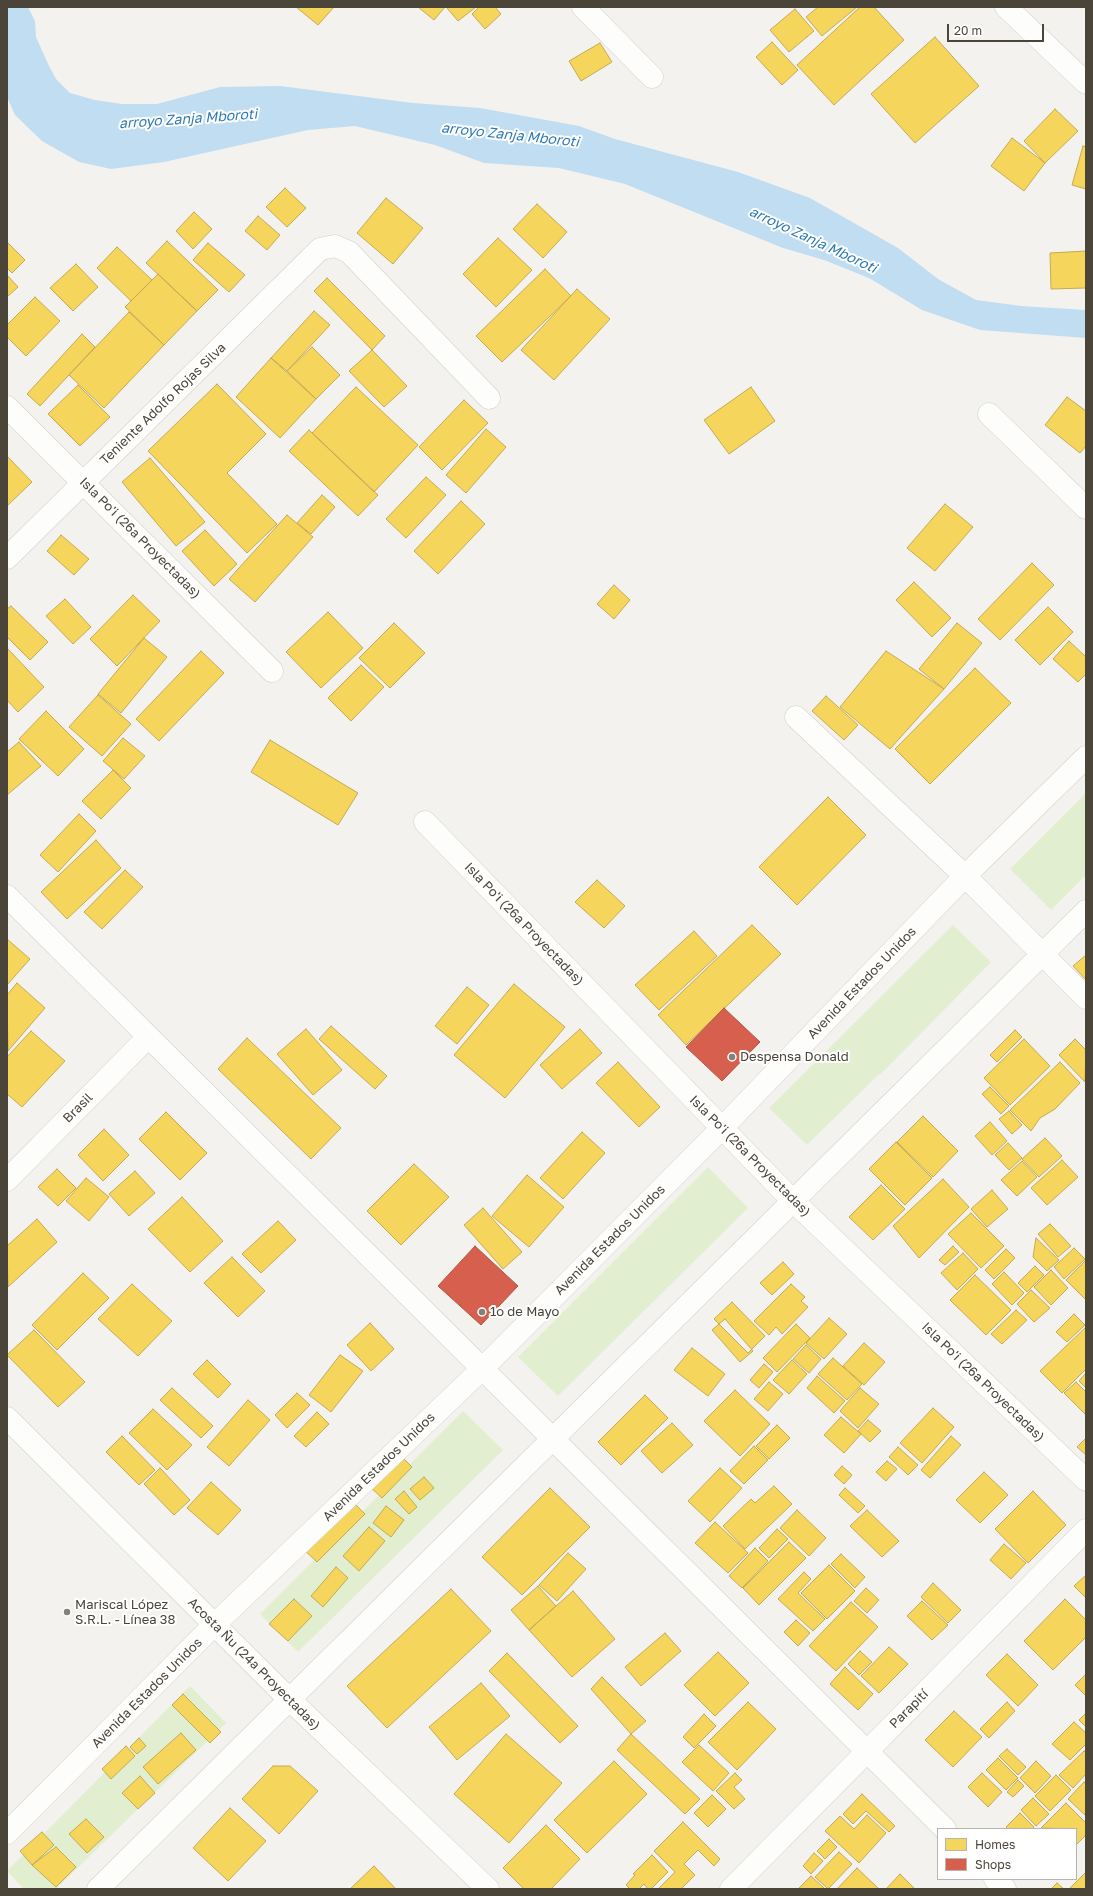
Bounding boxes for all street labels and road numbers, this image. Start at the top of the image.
street label: Teniente Adolfo Rojas Silva [97,340,229,468]
street label: Isla Po'i (26ª Proyectadas) [76,474,204,602]
street label: Isla Po'i (26ª Proyectadas) [461,859,587,989]
street label: Avenida Estados Unidos [804,924,920,1042]
street label: Brasil [60,1090,96,1126]
street label: Isla Po'i (26ª Proyectadas) [686,1092,814,1220]
street label: Avenida Estados Unidos [552,1182,668,1298]
street label: Isla Po'i (26ª Proyectadas) [918,1319,1048,1445]
street label: Avenida Estados Unidos [320,1409,438,1525]
street label: Acosta Ñu (24ª Proyectadas) [185,1595,323,1733]
street label: Avenida Estados Unidos [89,1635,205,1751]
street label: Parapití [886,1686,932,1732]

